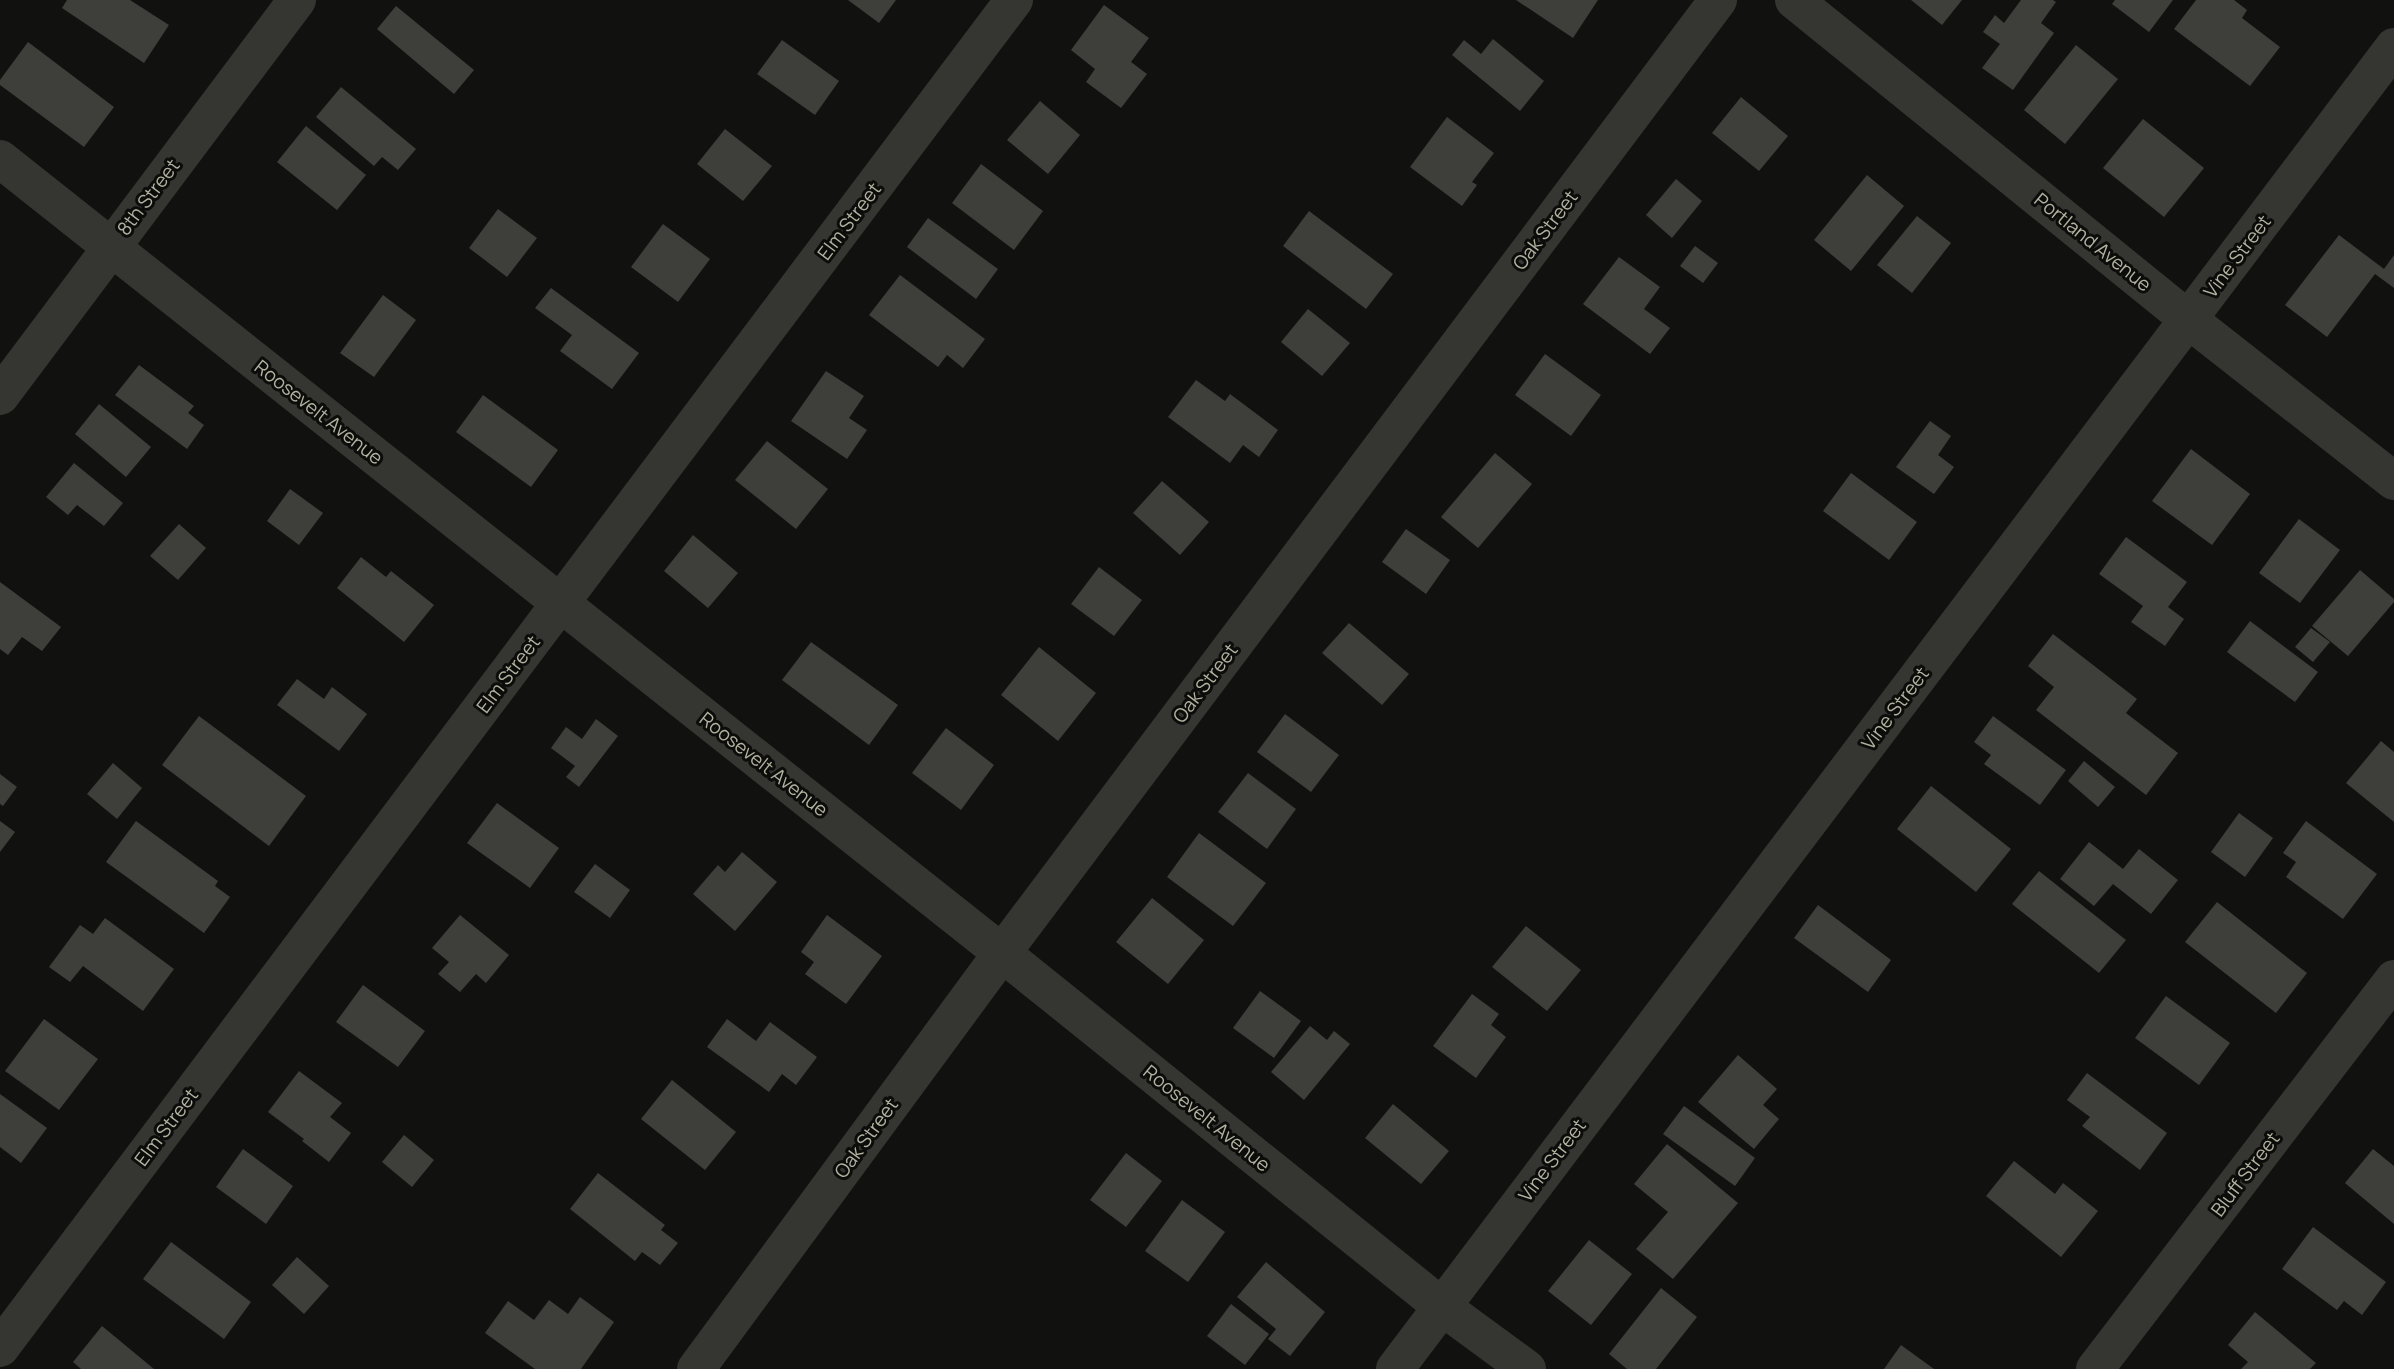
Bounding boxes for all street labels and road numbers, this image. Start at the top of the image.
street label: 8th Street [111,153,185,241]
street label: Elm Street [811,177,887,265]
street label: Oak Street [1507,185,1583,275]
street label: Portland Avenue [2029,187,2157,297]
street label: Vine Street [2197,209,2277,303]
street label: Roosevelt Avenue [249,354,389,470]
street label: Elm Street [470,630,546,718]
street label: Oak Street [1167,638,1243,728]
street label: Vine Street [1855,661,1935,755]
street label: Roosevelt Avenue [694,706,834,822]
street label: Roosevelt Avenue [1138,1059,1276,1177]
street label: Elm Street [128,1083,204,1171]
street label: Oak Street [828,1093,904,1183]
street label: Vine Street [1512,1113,1592,1207]
street label: Bluff Street [2205,1126,2285,1222]

